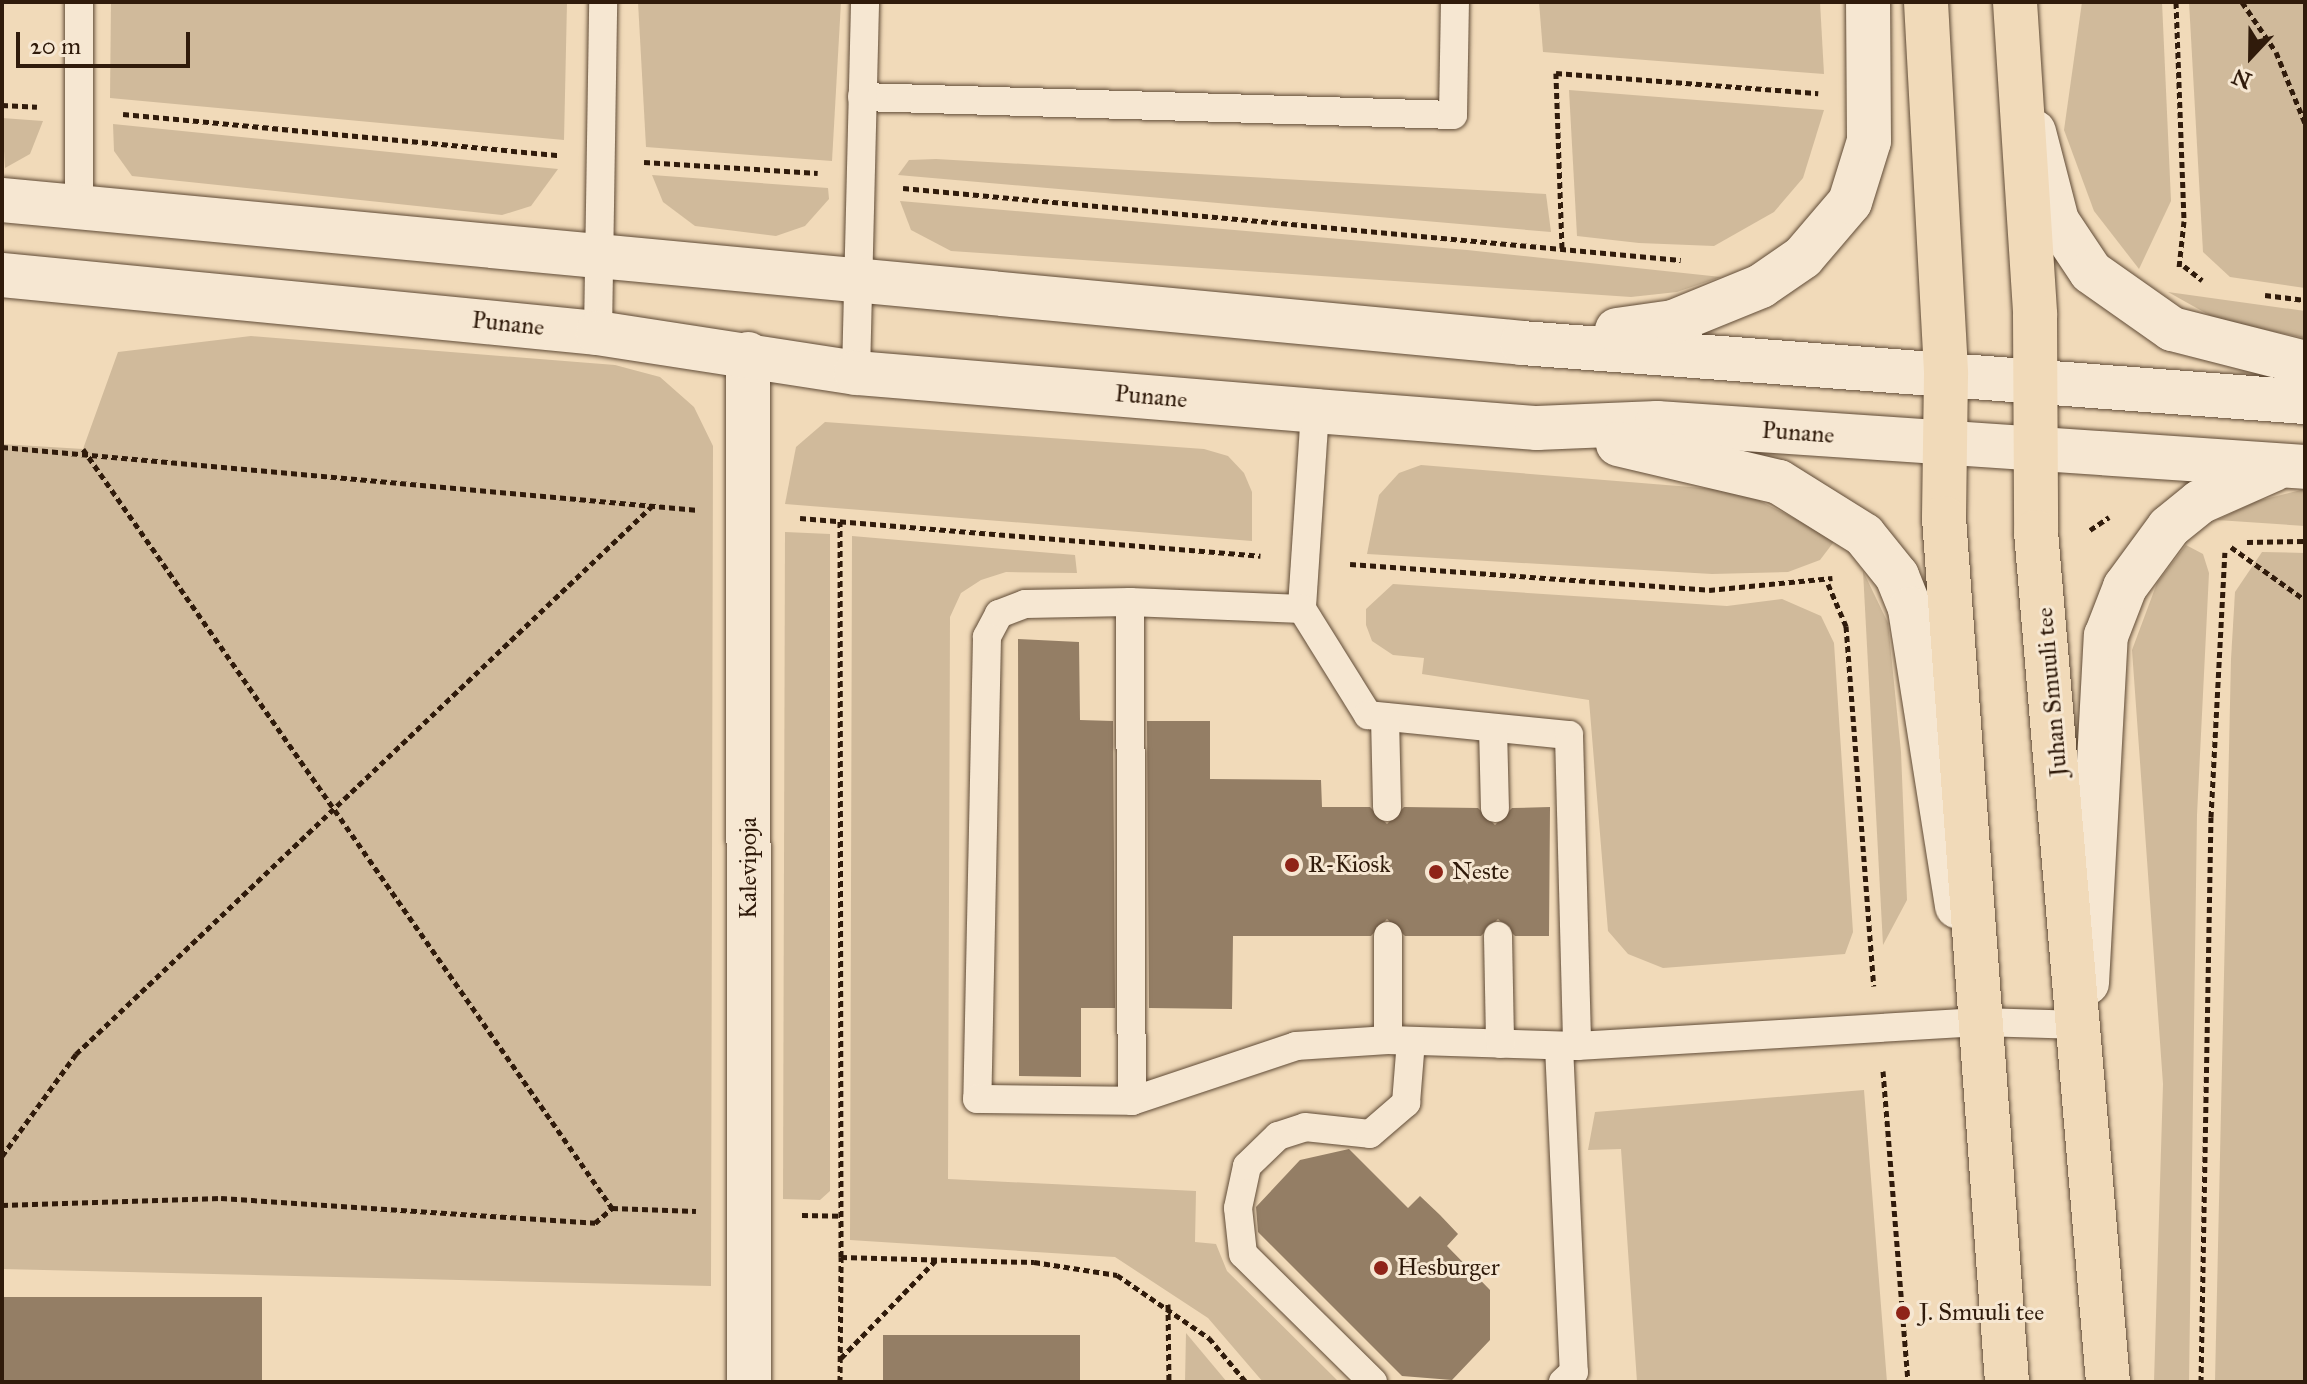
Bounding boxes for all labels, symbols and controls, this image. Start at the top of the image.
scale bar [20,16,194,66]
north arrow [2211,16,2291,96]
text: 20 m [30,31,81,61]
text: N [2228,63,2256,95]
street label: Punane [470,306,546,342]
street label: Punane [1114,379,1188,415]
street label: Punane [1761,416,1835,450]
street label: Juhan Smuuli tee [2030,606,2074,778]
street label: Kalevipoja [735,817,763,919]
place label: R-Kiosk [1308,851,1390,879]
marker: R-Kiosk [1283,856,1301,874]
place label: Neste [1452,858,1509,886]
marker: Neste [1427,863,1445,881]
place label: Hesburger [1397,1254,1500,1282]
marker: Hesburger [1372,1259,1390,1277]
place label: J. Smuuli tee [1919,1299,2044,1327]
marker: J. Smuuli tee [1894,1304,1912,1322]

